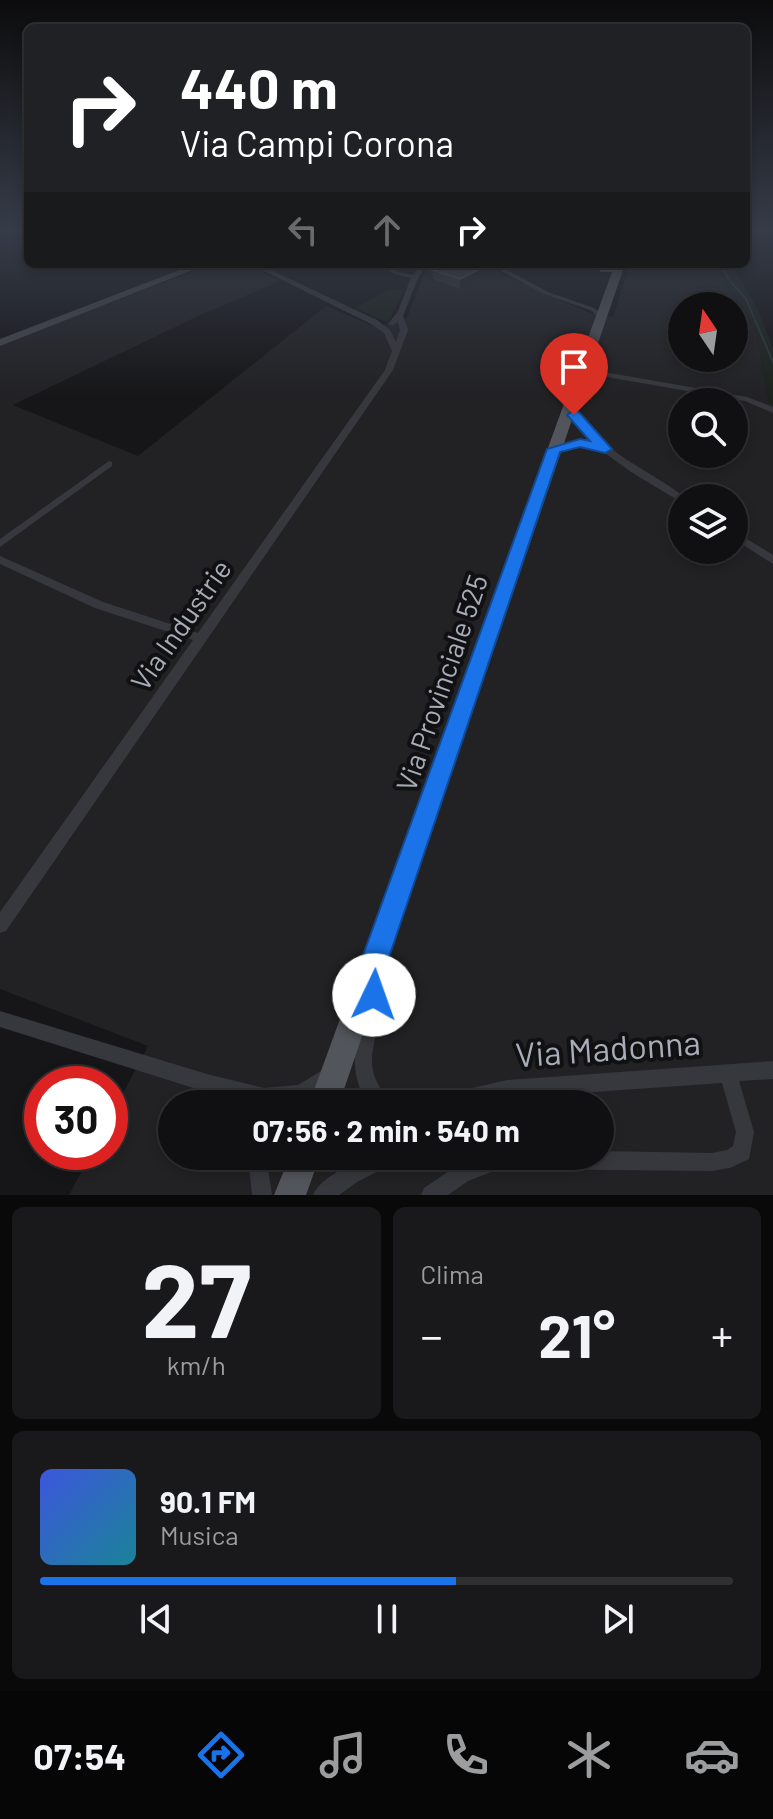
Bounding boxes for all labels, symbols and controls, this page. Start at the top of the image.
text: 440 m [180,53,338,120]
icon: right [48,56,152,160]
text: Via Campi Corona [180,121,454,164]
icon: left [281,208,325,252]
icon: ahead [365,208,409,252]
icon: right [449,208,493,252]
north arrow [668,292,748,372]
map controls [668,292,748,564]
pin [540,333,608,415]
icon: arrive [552,345,596,389]
button: search [668,388,748,468]
button: layers [668,484,748,564]
street label: Via Industrie [123,552,238,696]
street label: Via Provinciale 525 [388,570,494,796]
position arrow [332,953,416,1037]
street label: Via Madonna [514,1021,702,1074]
speed limit sign: 30 [24,1066,128,1170]
text: 07:56 · 2 min · 540 m [252,1112,520,1148]
text: 27 [141,1234,251,1359]
text: Clima [421,1258,484,1289]
text: 21° [538,1298,615,1370]
text: − [421,1308,443,1361]
text: + [711,1308,733,1361]
text: km/h [167,1349,226,1380]
text: 90.1 FM [160,1483,256,1519]
text: Musica [160,1519,238,1550]
icon: previous [134,1597,178,1641]
icon: pause [365,1597,409,1641]
icon: next [596,1597,640,1641]
icon: directions [193,1727,249,1783]
icon: music [315,1727,371,1783]
icon: phone [438,1727,494,1783]
icon: climate [561,1727,617,1783]
icon: car [684,1727,740,1783]
text: 07:54 [33,1734,126,1777]

